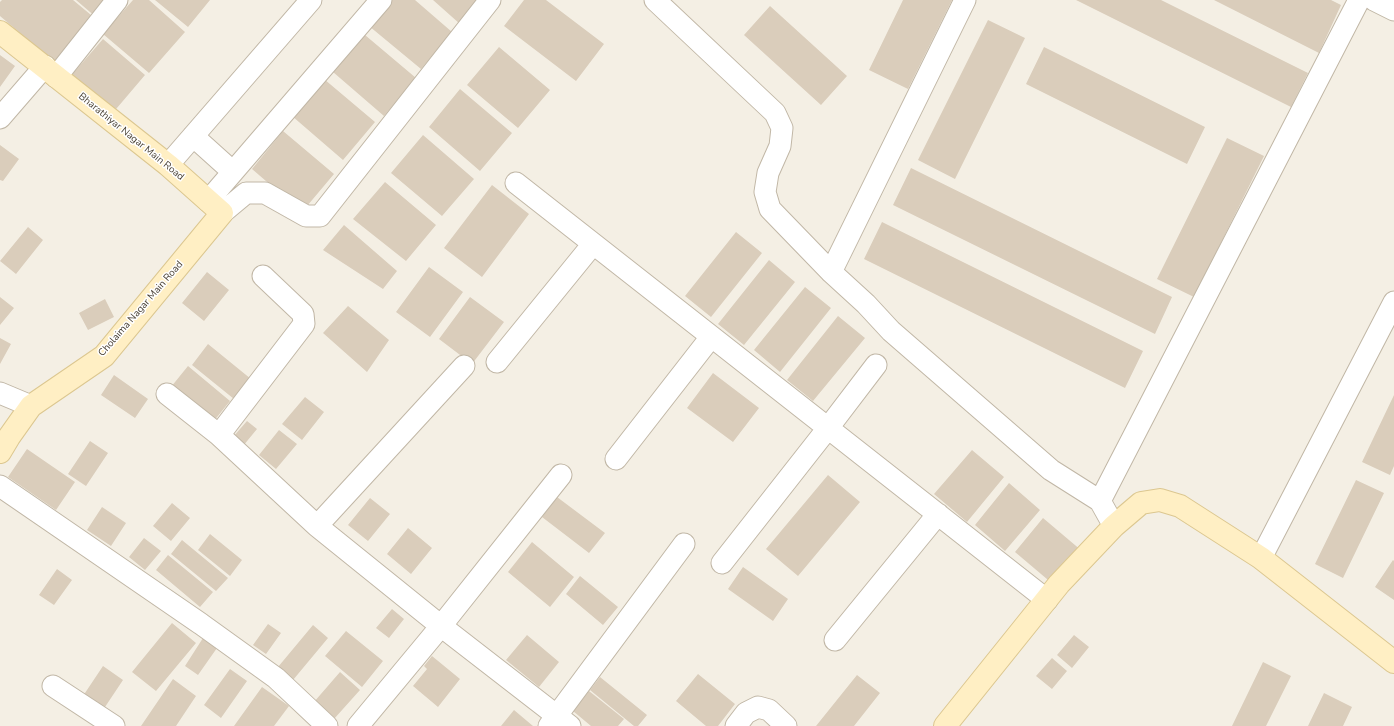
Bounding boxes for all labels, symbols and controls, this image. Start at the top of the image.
street label: Bharathiyar Nagar Main Road [76,91,186,183]
street label: Cholaima Nagar Main Road [96,259,186,359]

